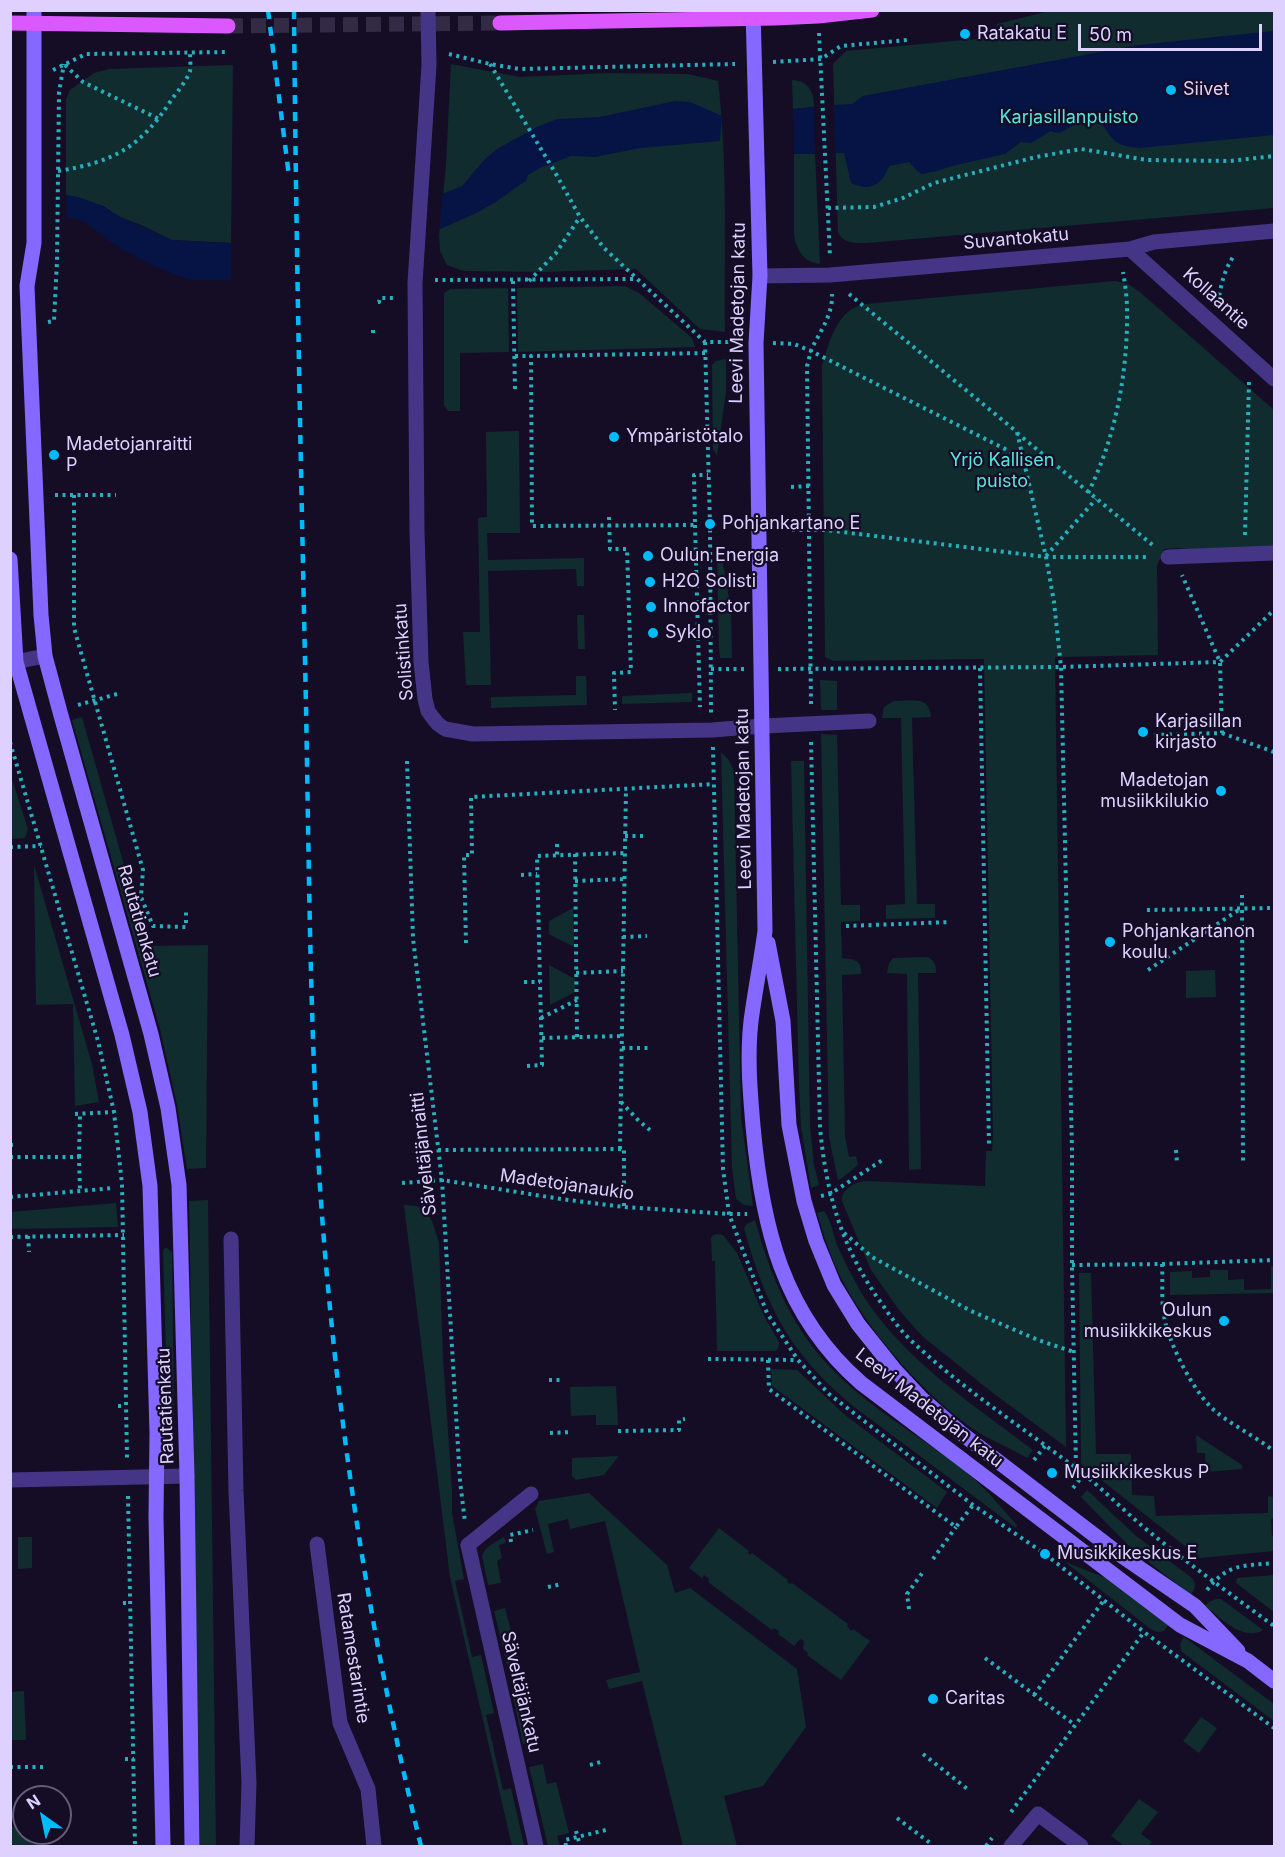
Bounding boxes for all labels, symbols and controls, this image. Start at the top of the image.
scale bar [1081,12,1266,50]
place label: Ratakatu E [977,23,1067,45]
text: 50 m [1089,24,1132,45]
marker: Ratakatu E [958,27,972,41]
place label: Siivet [1183,79,1229,101]
marker: Siivet [1164,83,1178,97]
park label: Karjasillanpuisto [999,107,1139,129]
street label: Leevi Madetojan katu [726,222,750,404]
street label: Suvantokatu [962,224,1070,254]
street label: Kollaantie [1178,263,1254,335]
place label: Ympäristötalo [626,426,743,448]
marker: Ympäristötalo [607,430,621,444]
place label: Madetojanraitti P [66,434,192,476]
marker: Madetojanraitti P [47,448,61,462]
park label: Yrjö Kallisen puisto [950,450,1054,492]
place label: Pohjankartano E [722,513,860,535]
marker: Pohjankartano E [703,517,717,531]
place label: Oulun Energia [660,545,779,567]
marker: Oulun Energia [641,549,655,563]
place label: H2O Solisti [662,571,756,593]
marker: H2O Solisti [643,575,657,589]
place label: Innofactor [663,596,750,618]
marker: Innofactor [644,600,658,614]
street label: Solistinkatu [390,602,418,702]
place label: Syklo [665,622,712,644]
marker: Syklo [646,626,660,640]
street label: Leevi Madetojan katu [732,708,756,890]
place label: Karjasillan kirjasto [1155,711,1242,754]
marker: Karjasillan kirjasto [1136,725,1150,739]
place label: Madetojan musiikkilukio [1100,770,1209,812]
marker: Madetojan musiikkilukio [1214,784,1228,798]
street label: Rautatienkatu [113,862,165,980]
place label: Pohjankartanon koulu [1122,921,1255,964]
marker: Pohjankartanon koulu [1103,935,1117,949]
street label: Säveltäjänraitti [407,1091,441,1217]
street label: Madetojanaukio [499,1165,635,1205]
place label: Oulun musiikkikeskus [1084,1300,1212,1342]
marker: Oulun musiikkikeskus [1217,1314,1231,1328]
street label: Leevi Madetojan katu [851,1344,1007,1472]
street label: Rautatienkatu [153,1348,179,1464]
place label: Musiikkikeskus P [1064,1462,1209,1484]
marker: Musiikkikeskus P [1045,1466,1059,1480]
place label: Musikkikeskus E [1057,1543,1197,1565]
marker: Musikkikeskus E [1038,1547,1052,1561]
street label: Ratamestarintie [332,1591,374,1725]
street label: Säveltäjänkatu [497,1629,545,1755]
place label: Caritas [945,1688,1005,1710]
marker: Caritas [926,1692,940,1706]
north arrow [12,1785,72,1845]
text: N [23,1790,44,1813]

